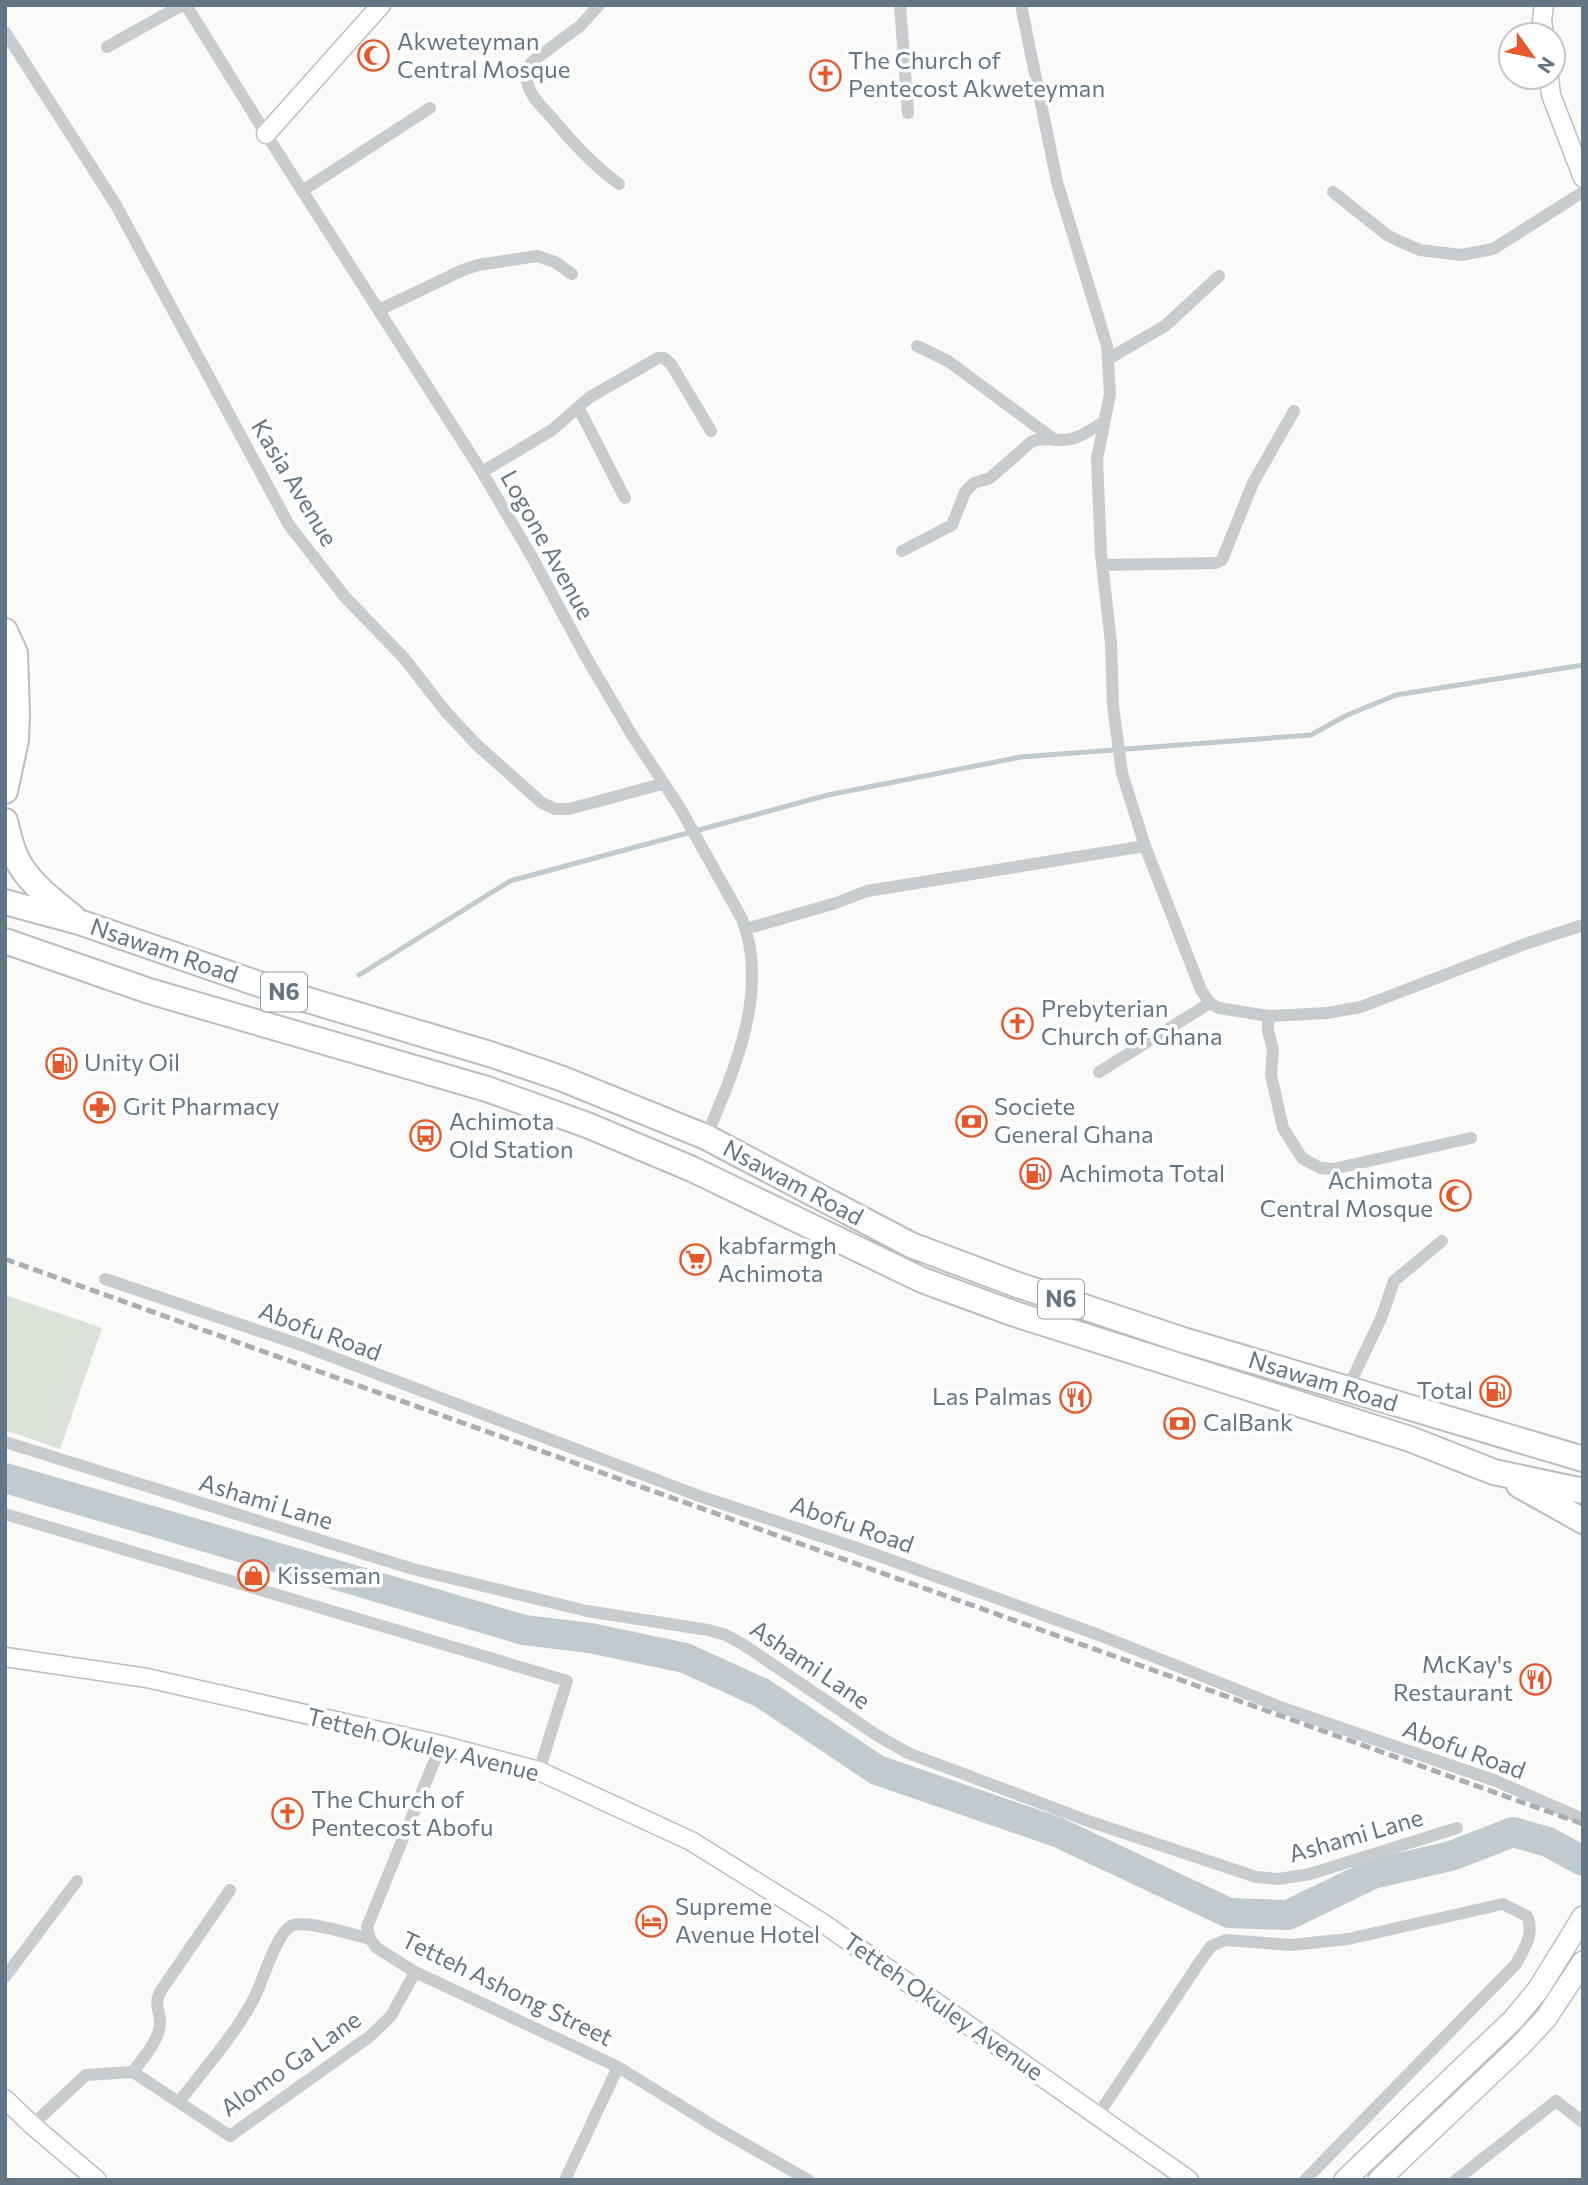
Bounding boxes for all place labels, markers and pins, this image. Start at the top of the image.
place label: Akweteyman Central Mosque [397,26,570,83]
mosque icon: Akweteyman Central Mosque [357,39,391,73]
place label: The Church of Pentecost Akweteyman [848,45,1105,102]
church icon: The Church of Pentecost Akweteyman [808,58,842,92]
place label: Prebyterian Church of Ghana [1041,993,1222,1050]
church icon: Prebyterian Church of Ghana [1001,1006,1035,1040]
fuel station icon: Unity Oil [44,1046,78,1080]
place label: Unity Oil [84,1047,180,1076]
pharmacy icon: Grit Pharmacy [83,1090,117,1124]
place label: Grit Pharmacy [123,1091,280,1120]
place label: Societe General Ghana [994,1091,1153,1148]
bank icon: Societe General Ghana [954,1104,988,1138]
place label: Achimota Old Station [449,1106,574,1163]
bus stop icon: Achimota Old Station [409,1119,443,1153]
fuel station icon: Achimota Total [1019,1157,1053,1191]
place label: Achimota Total [1059,1158,1225,1187]
place label: Achimota Central Mosque [1260,1165,1433,1222]
mosque icon: Achimota Central Mosque [1439,1178,1473,1212]
place label: kabfarmgh Achimota [718,1230,837,1287]
supermarket icon: kabfarmgh Achimota [678,1243,712,1277]
fuel station icon: Total [1479,1374,1513,1408]
place label: Total [1417,1375,1473,1404]
restaurant icon: Las Palmas [1058,1380,1092,1414]
place label: Las Palmas [932,1381,1052,1410]
bank icon: CalBank [1163,1406,1197,1440]
place label: CalBank [1203,1407,1293,1436]
shop icon: Kisseman [237,1559,271,1593]
place label: Kisseman [277,1560,381,1589]
place label: McKay's Restaurant [1393,1649,1513,1706]
restaurant icon: McKay's Restaurant [1519,1662,1553,1696]
place label: The Church of Pentecost Abofu [311,1784,493,1841]
church icon: The Church of Pentecost Abofu [271,1797,305,1831]
place label: Supreme Avenue Hotel [675,1891,820,1948]
hotel icon: Supreme Avenue Hotel [635,1904,669,1938]

